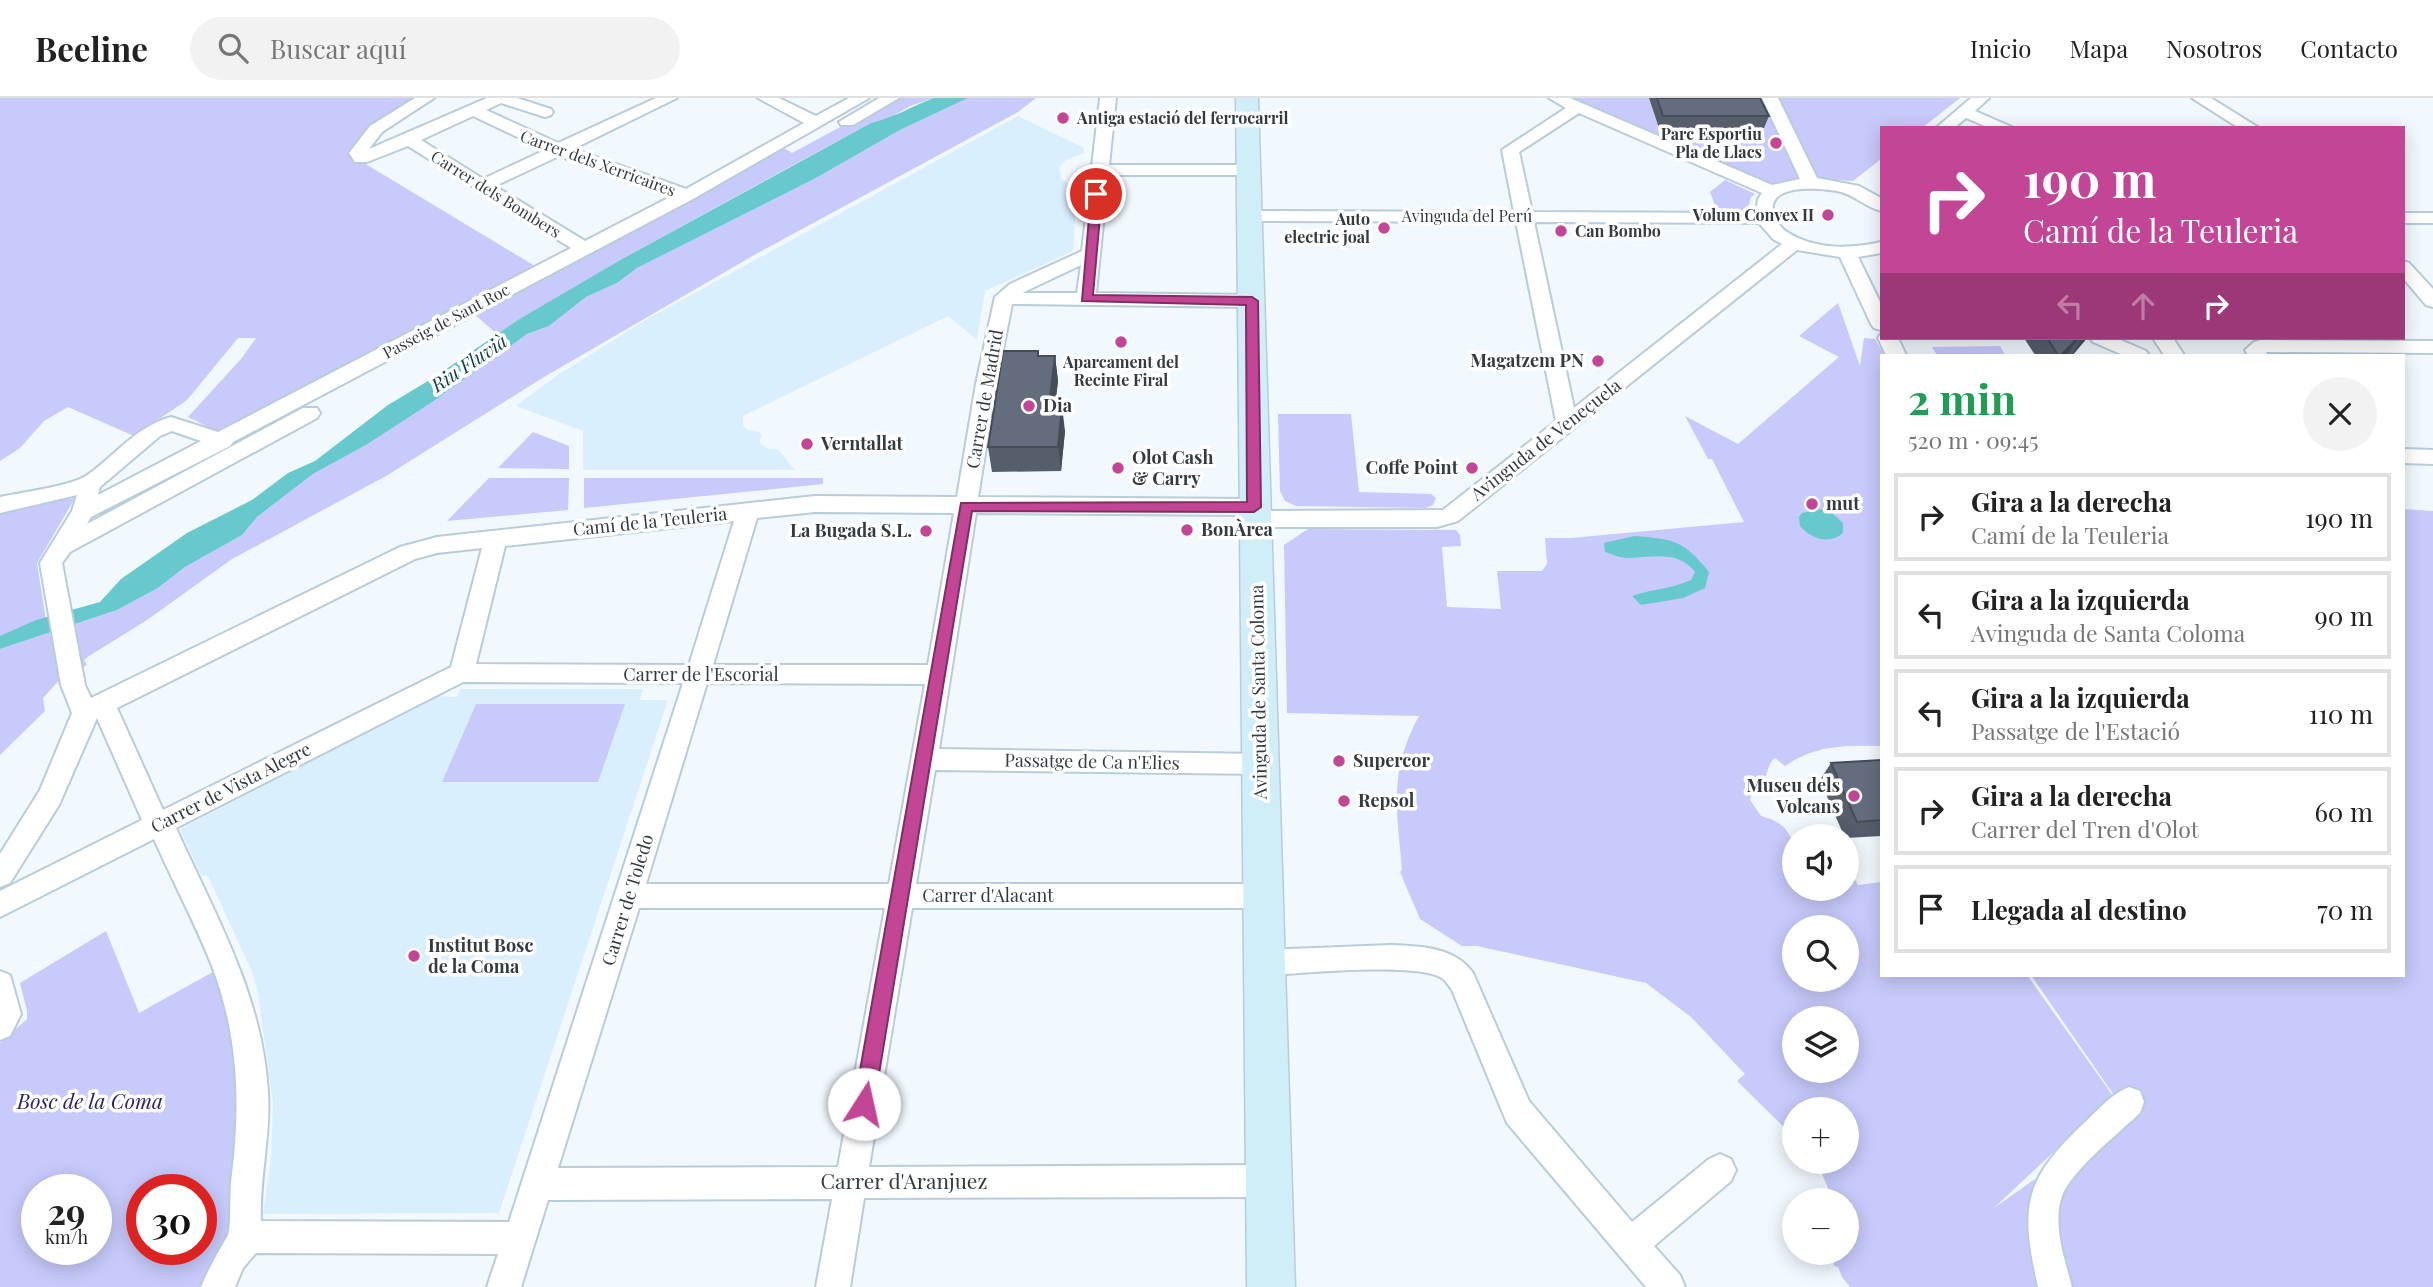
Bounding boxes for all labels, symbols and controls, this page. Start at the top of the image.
search box [190,17,680,80]
text: Beeline [35,26,148,70]
icon: search [214,29,252,67]
text: Buscar aquí [270,31,406,66]
text: Inicio [1970,32,2031,64]
text: Mapa [2069,32,2128,64]
text: Nosotros [2166,32,2262,64]
text: Contacto [2300,32,2398,64]
place label: Antiga estació del ferrocarril [1076,107,1289,128]
marker: Antiga estació del ferrocarril [1055,110,1071,126]
place label: Parc Esportiu Pla de Llacs [1661,123,1762,162]
street label: Carrer dels Xerricaires [518,125,679,200]
marker: Parc Esportiu Pla de Llacs [1768,135,1784,151]
street label: Carrer dels Bombers [427,145,565,242]
text: 190 m [2023,145,2156,210]
icon: right [1908,154,1999,245]
pin [1066,164,1126,224]
icon: arrive [1077,175,1115,213]
place label: Volum Convex II [1692,204,1814,225]
street label: Avinguda del Perú [1401,205,1532,226]
marker: Volum Convex II [1820,207,1836,223]
place label: Auto electric joal [1284,208,1370,247]
text: Camí de la Teuleria [2023,208,2298,251]
marker: Auto electric joal [1376,220,1392,236]
place label: Can Bombo [1575,220,1661,241]
marker: Can Bombo [1553,223,1569,239]
street label: Passeig de Sant Roc [379,278,513,363]
icon: left [2051,287,2089,325]
icon: ahead [2124,287,2162,325]
icon: right [2197,287,2235,325]
water label: Riu Fluvià [424,327,512,398]
street label: Carrer de Madrid [960,327,1008,470]
marker: Aparcament del Recinte Firal [1113,334,1129,350]
place label: Magatzem PN [1470,348,1584,372]
place label: Aparcament del Recinte Firal [1062,351,1179,390]
marker: Magatzem PN [1590,353,1606,369]
text: 2 min [1908,370,2016,426]
street label: Avinguda de Veneçuela [1464,373,1626,506]
button: close [2303,377,2377,451]
place label: Dia [1043,393,1073,417]
marker: Dia [1021,398,1037,414]
text: 520 m · 09:45 [1908,424,2039,455]
place label: Verntallat [820,431,904,455]
marker: Verntallat [799,436,815,452]
place label: Olot Cash & Carry [1132,445,1213,490]
place label: Coffe Point [1365,455,1459,479]
marker: Olot Cash & Carry [1110,460,1126,476]
marker: Coffe Point [1464,460,1480,476]
text: Gira a la derecha [1971,484,2172,519]
place label: mut [1826,491,1860,515]
marker: mut [1804,496,1820,512]
icon: right [1912,498,1950,536]
text: 190 m [2305,500,2373,535]
street label: Camí de la Teuleria [572,501,728,541]
place label: BonÀrea [1201,517,1274,541]
place label: La Bugada S.L. [790,518,912,542]
text: Camí de la Teuleria [1971,519,2169,550]
marker: BonÀrea [1179,522,1195,538]
marker: La Bugada S.L. [918,523,934,539]
text: Gira a la izquierda [1971,582,2190,617]
street label: Avinguda de Santa Coloma [1244,585,1272,800]
icon: left [1912,596,1950,634]
text: 90 m [2315,598,2373,633]
text: Avinguda de Santa Coloma [1971,617,2245,648]
street label: Carrer de l'Escorial [623,662,779,686]
text: Gira a la izquierda [1971,680,2190,715]
icon: left [1912,694,1950,732]
text: 110 m [2309,696,2373,731]
text: Passatge de l'Estació [1971,715,2180,746]
street label: Carrer de Vista Alegre [146,736,315,838]
street label: Passatge de Ca n'Elies [1004,747,1180,775]
place label: Supercor [1353,748,1430,772]
marker: Supercor [1331,753,1347,769]
place label: Museu dels Volcans [1746,773,1840,818]
text: Gira a la derecha [1971,778,2172,813]
place label: Repsol [1358,788,1415,812]
marker: Museu dels Volcans [1846,788,1862,804]
icon: right [1912,792,1950,830]
marker: Repsol [1336,793,1352,809]
text: 60 m [2314,794,2373,829]
text: Carrer del Tren d'Olot [1971,813,2199,844]
map controls [1782,824,1859,1265]
button: sound [1782,824,1859,901]
street label: Carrer de Toledo [596,831,658,968]
street label: Carrer d'Alacant [922,883,1054,907]
icon: arrive [1912,890,1950,928]
text: Llegada al destino [1971,892,2187,927]
text: 70 m [2317,892,2373,927]
button: search [1782,915,1859,992]
place label: Institut Bosc de la Coma [428,933,533,978]
marker: Institut Bosc de la Coma [406,948,422,964]
button: layers [1782,1006,1859,1083]
position arrow [827,1067,901,1141]
park label: Bosc de la Coma [16,1086,163,1114]
button: + [1782,1097,1859,1174]
street label: Carrer d'Aranjuez [820,1166,988,1194]
speed limit sign: 30 [126,1174,217,1265]
text: 29 [48,1187,85,1234]
button: − [1782,1188,1859,1265]
text: km/h [45,1225,88,1249]

